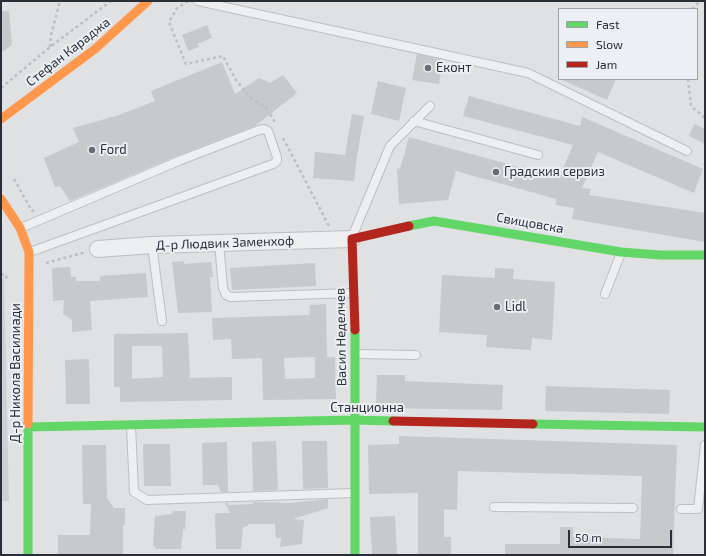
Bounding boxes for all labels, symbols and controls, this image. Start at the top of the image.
legend [558,8,698,80]
street label: Стефан Караджа [23,14,113,90]
text: Fast [596,17,619,31]
text: Slow [596,37,623,51]
text: Jam [596,57,617,71]
place label: Еконт [436,60,472,76]
marker: Еконт [423,63,433,73]
place label: Ford [100,142,127,158]
marker: Ford [87,145,97,155]
place label: Градския сервиз [504,164,605,180]
marker: Градския сервиз [491,167,501,177]
street label: Свищовска [495,209,565,237]
street label: Д-р Людвик Заменхоф [156,233,294,253]
street label: Васил Неделчев [332,288,350,386]
place label: Lidl [505,299,526,315]
marker: Lidl [492,302,502,312]
street label: Д-р Никола Василиади [8,303,24,443]
street label: Станционна [330,400,404,416]
scale bar [570,522,674,548]
text: 50 m [575,530,602,544]

